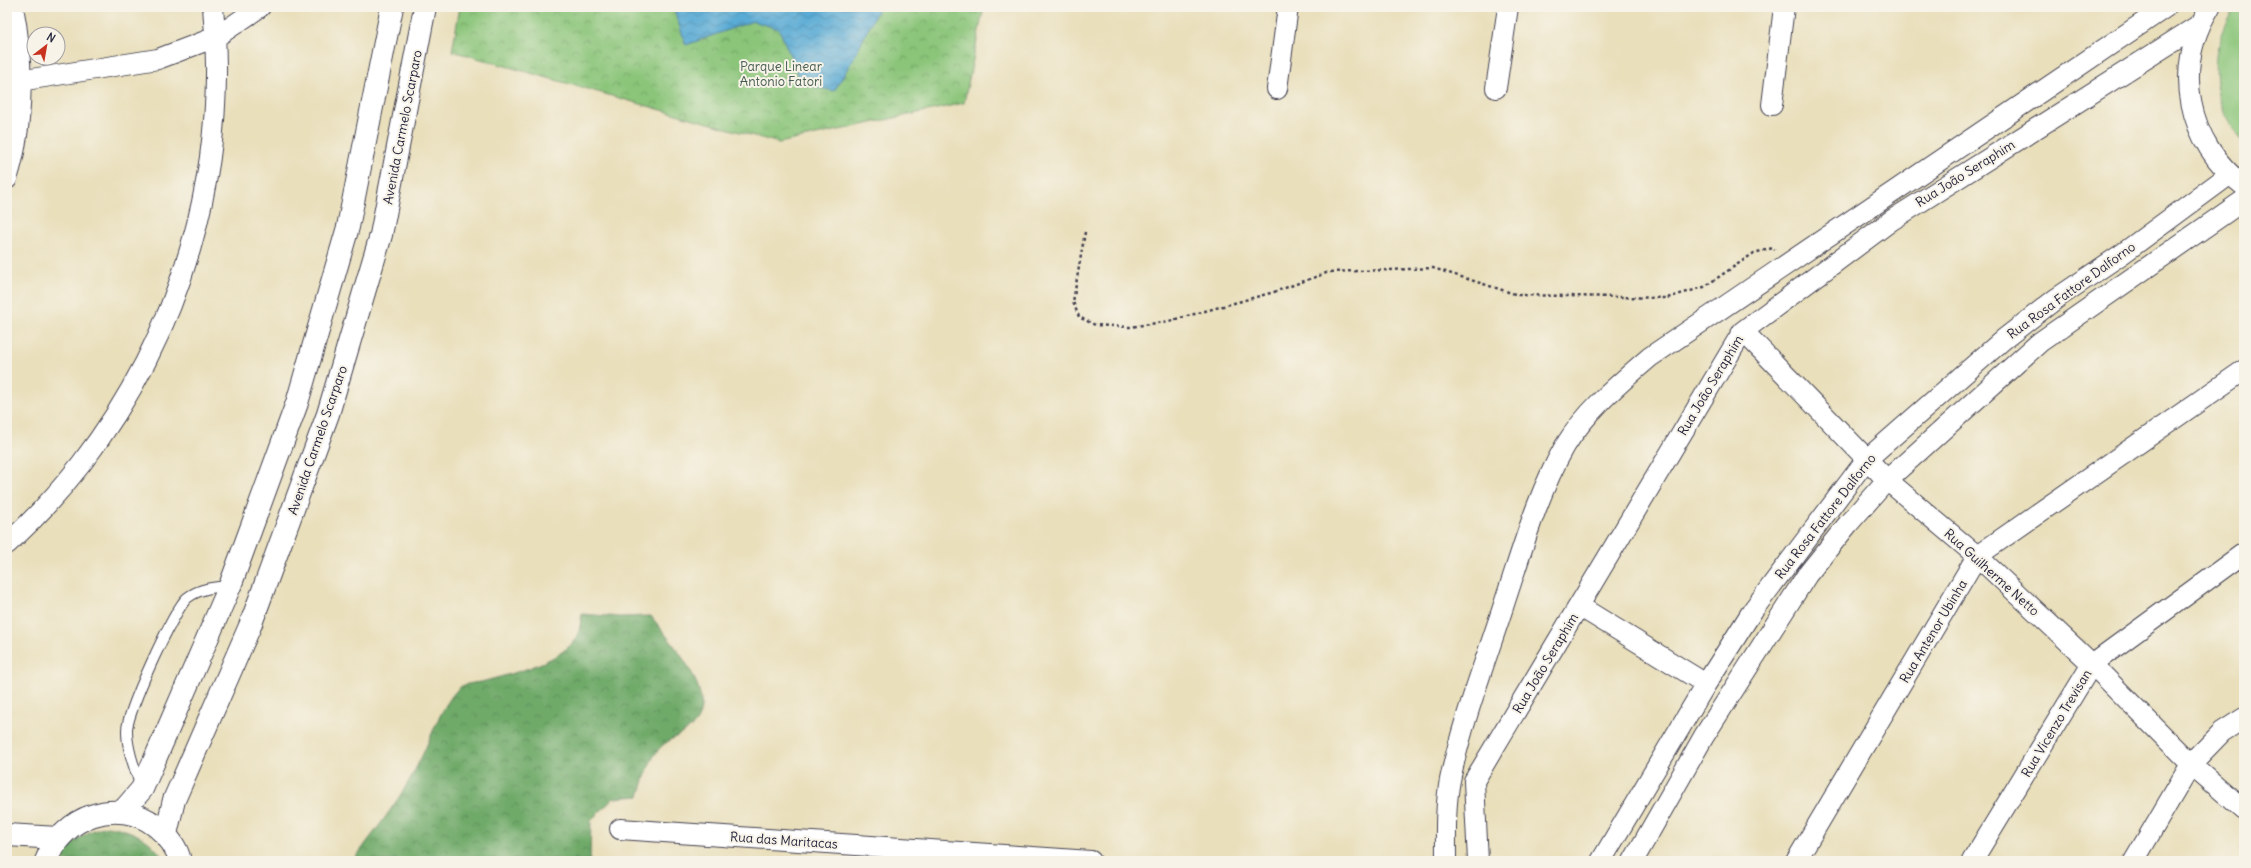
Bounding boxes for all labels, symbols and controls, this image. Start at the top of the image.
north arrow [26,26,66,66]
text: N [44,29,58,45]
street label: Avenida Carmelo Scarparo [379,48,426,206]
park label: Parque Linear Antonio Fatori [740,58,823,90]
street label: Rua João Seraphim [1912,136,2018,211]
street label: Rua Rosa Fattore Dalforno [2004,238,2139,343]
street label: Rua João Seraphim [1674,332,1747,438]
street label: Avenida Carmelo Scarparo [284,363,351,517]
street label: Rua Rosa Fattore Dalforno [1771,450,1880,582]
street label: Rua Guilherme Netto [1941,525,2043,620]
street label: Rua Antenor Ubinha [1896,576,1971,686]
street label: Rua João Seraphim [1509,610,1582,716]
street label: Rua Vicenzo Trevisan [2018,666,2096,780]
street label: Rua das Maritacas [729,828,839,853]

